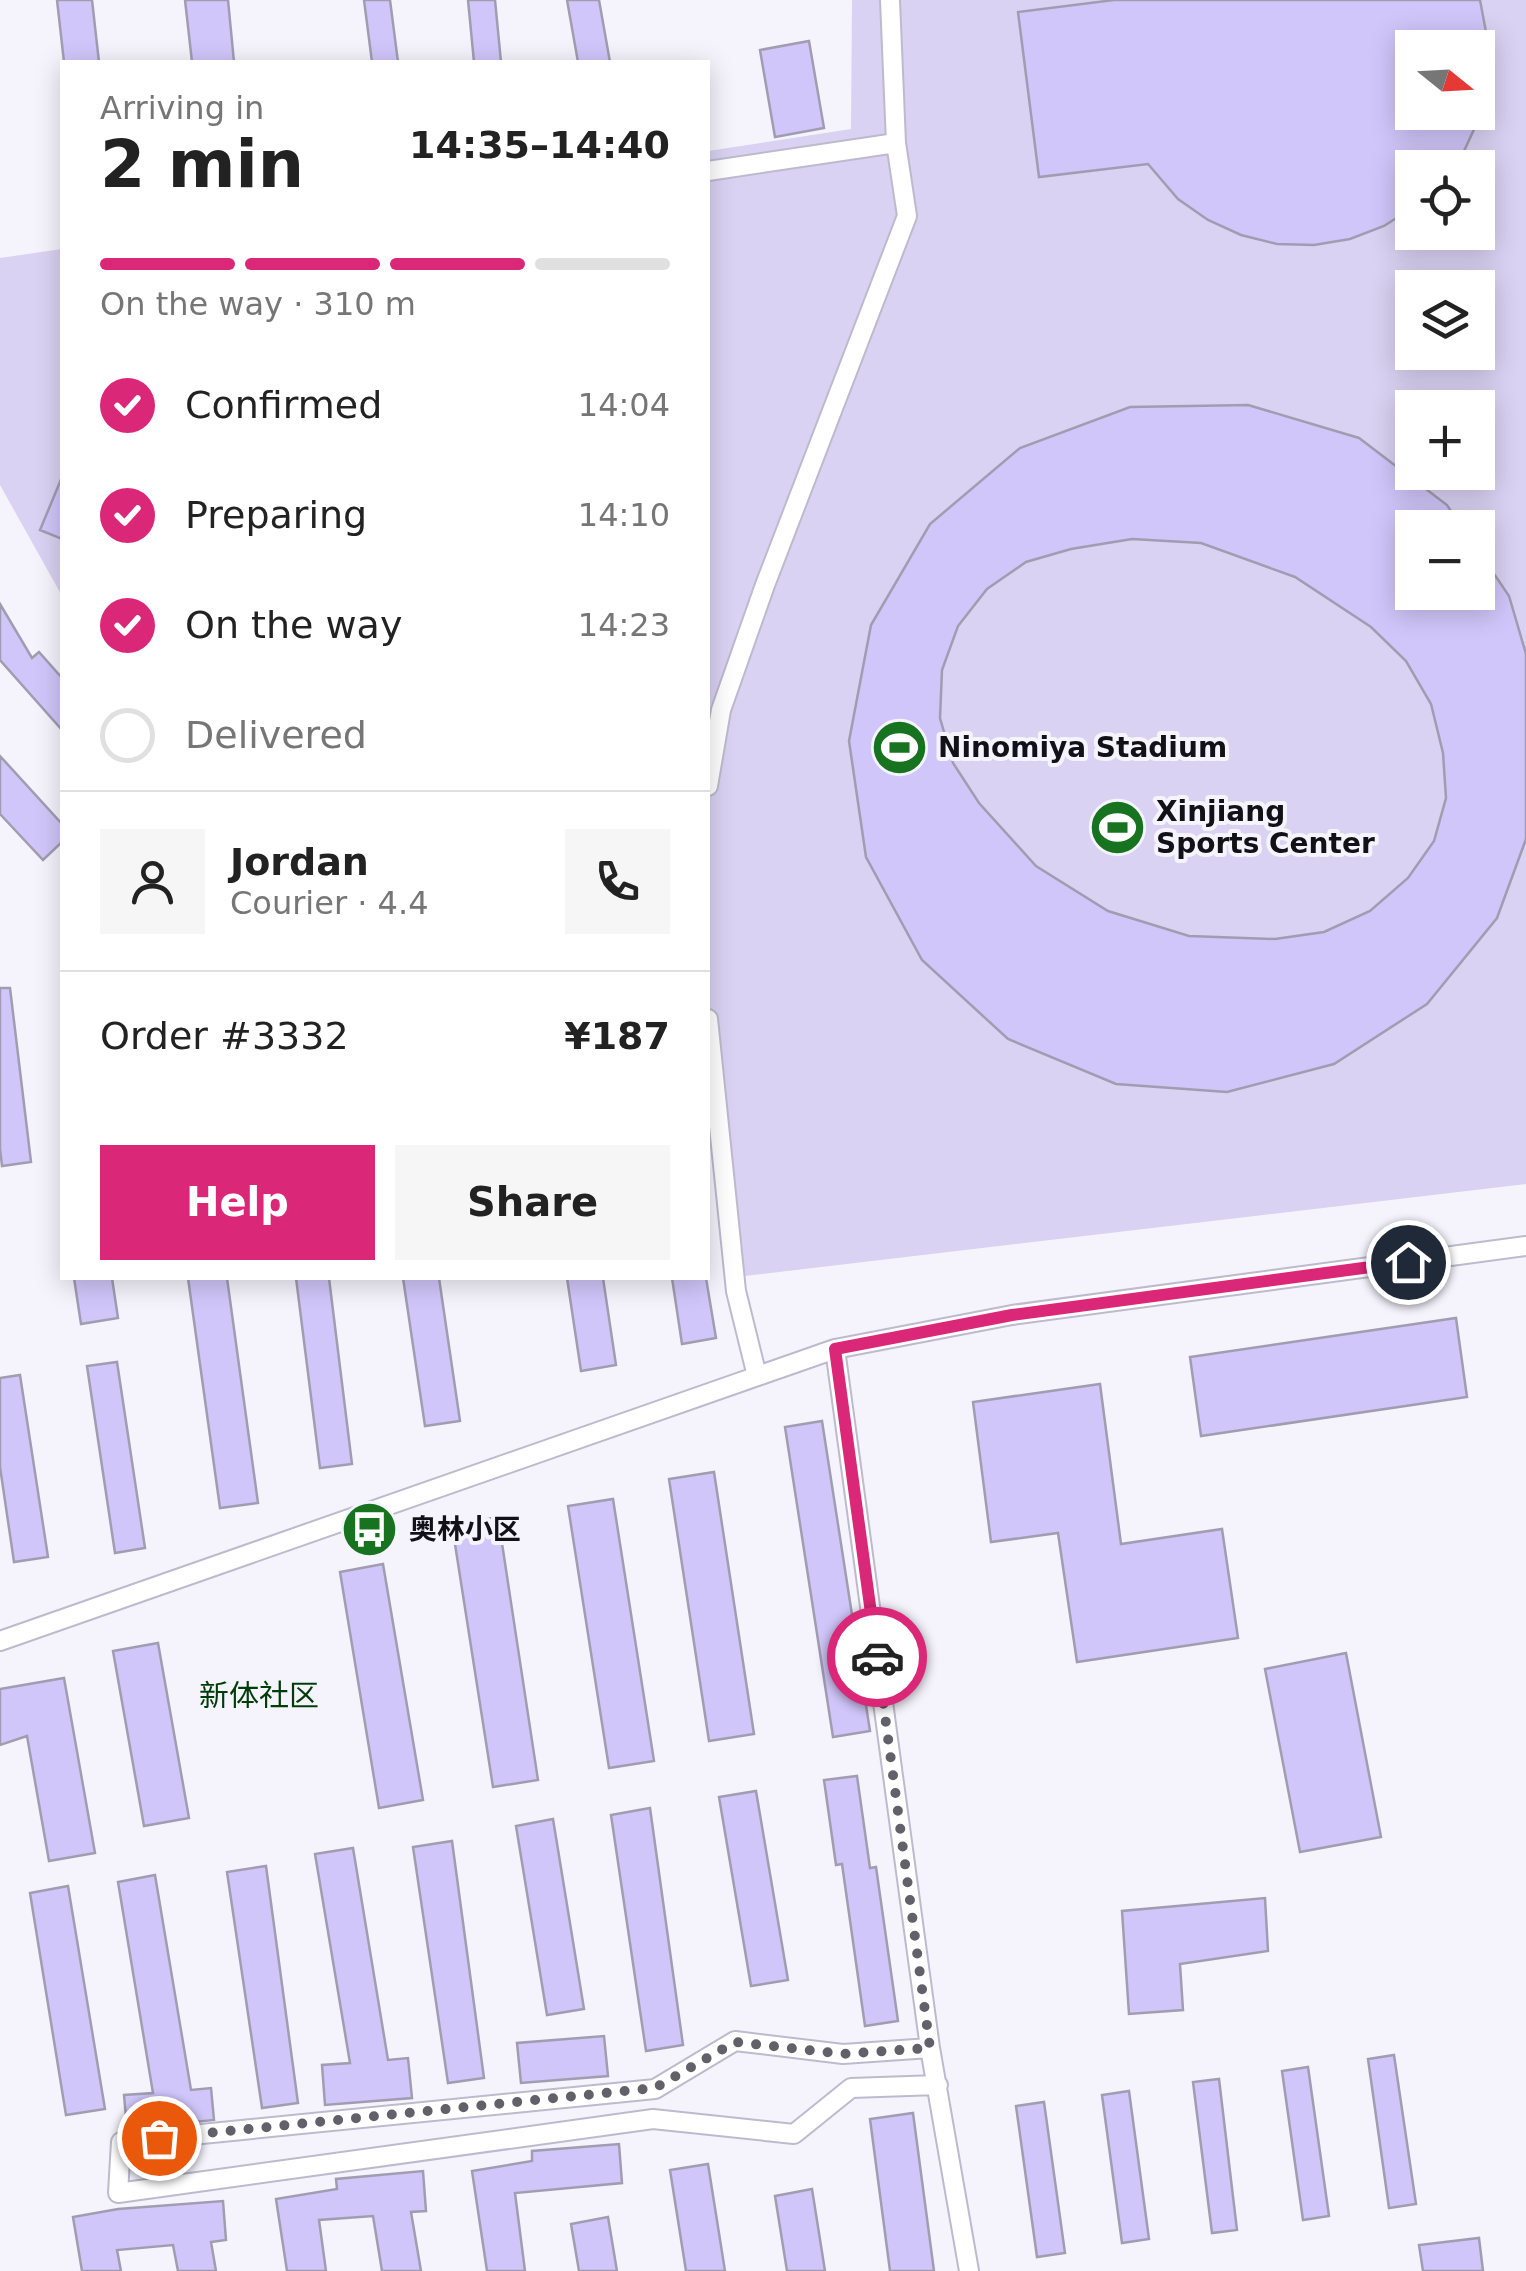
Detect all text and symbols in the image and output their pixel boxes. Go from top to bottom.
north arrow [1395,30,1495,130]
map controls [1395,30,1495,610]
text: Arriving in [100,89,264,127]
text: 14:35–14:40 [409,123,670,167]
text: 2 min [100,127,304,202]
button: locate [1395,150,1495,250]
button: layers [1395,270,1495,370]
text: On the way · 310 m [100,285,416,323]
icon: check [100,378,155,433]
text: Confirmed [185,383,382,427]
text: 14:04 [578,386,670,424]
button: + [1395,390,1495,490]
icon: check [100,488,155,543]
text: Preparing [185,493,367,537]
text: 14:10 [578,496,670,534]
button: − [1395,510,1495,610]
icon: check [100,598,155,653]
text: On the way [185,603,402,647]
text: 14:23 [578,606,670,644]
text: Delivered [185,713,367,757]
sports icon: Ninomiya Stadium [869,717,929,777]
place label: Ninomiya Stadium [938,731,1227,764]
place label: Xinjiang Sports Center [1156,795,1375,860]
sports icon: Xinjiang Sports Center [1087,797,1147,857]
button: person [100,829,205,934]
button: phone [565,829,670,934]
text: Jordan [230,840,369,884]
text: Courier · 4.4 [230,884,429,922]
text: Order #3332 [100,1014,349,1058]
text: ¥187 [564,1014,670,1058]
button: Help [100,1145,375,1260]
button: Share [395,1145,670,1260]
pin [1366,1220,1451,1305]
icon: home [1381,1235,1436,1290]
bus stop icon: 奥林小区 [340,1499,400,1559]
place label: 奥林小区 [409,1513,521,1546]
courier [827,1607,927,1707]
icon: car [850,1630,905,1685]
district label: 新体社区 [199,1678,319,1713]
pin [117,2096,202,2181]
icon: bag [132,2111,187,2166]

